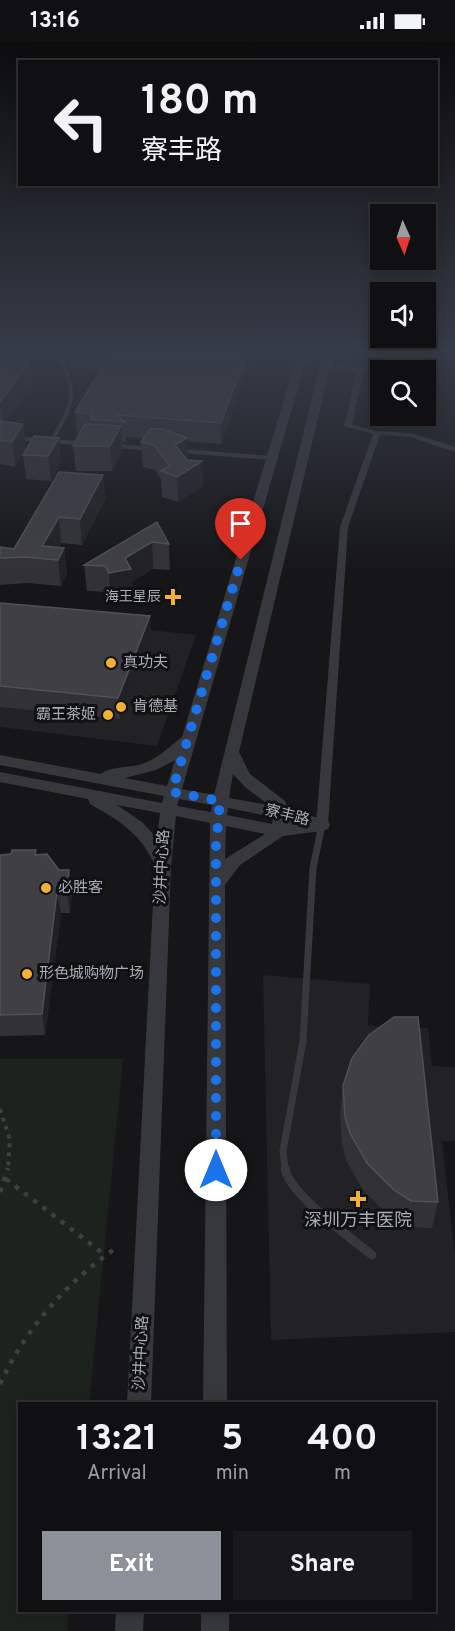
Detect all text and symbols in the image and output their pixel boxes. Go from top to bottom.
text: 13:16 [30,8,80,35]
text: 180 m [141,76,258,129]
icon: left [42,84,120,162]
text: 寮丰路 [141,135,222,169]
north arrow [370,204,436,270]
map controls [370,204,436,426]
button: sound [370,282,436,348]
button: search [370,360,436,426]
pin [215,498,266,560]
icon: arrive [224,507,257,540]
place label: 海王星辰 [105,589,161,606]
marker: 海王星辰 [166,590,180,604]
place label: 真功夫 [123,654,168,673]
marker: 真功夫 [104,656,118,670]
place label: 肯德基 [133,697,178,717]
marker: 肯德基 [114,700,128,714]
place label: 霸王茶姬 [36,705,96,725]
marker: 霸王茶姬 [101,708,115,722]
street label: 寮丰路 [263,801,311,831]
street label: 沙井中心路 [151,829,174,905]
place label: 必胜客 [58,879,103,898]
marker: 必胜客 [39,881,53,895]
place label: 形色城购物广场 [39,965,144,984]
marker: 形色城购物广场 [20,967,34,981]
position arrow [184,1138,248,1202]
marker: 深圳万丰医院 [349,1190,367,1208]
place label: 深圳万丰医院 [304,1210,412,1233]
street label: 沙井中心路 [130,1315,153,1391]
text: 13:21 [76,1417,157,1463]
text: 5 [221,1417,243,1463]
text: 400 [307,1417,378,1463]
text: Arrival [87,1461,147,1487]
text: min [216,1461,249,1487]
text: m [334,1461,351,1487]
button: Exit [42,1531,221,1600]
button: Share [233,1531,412,1600]

